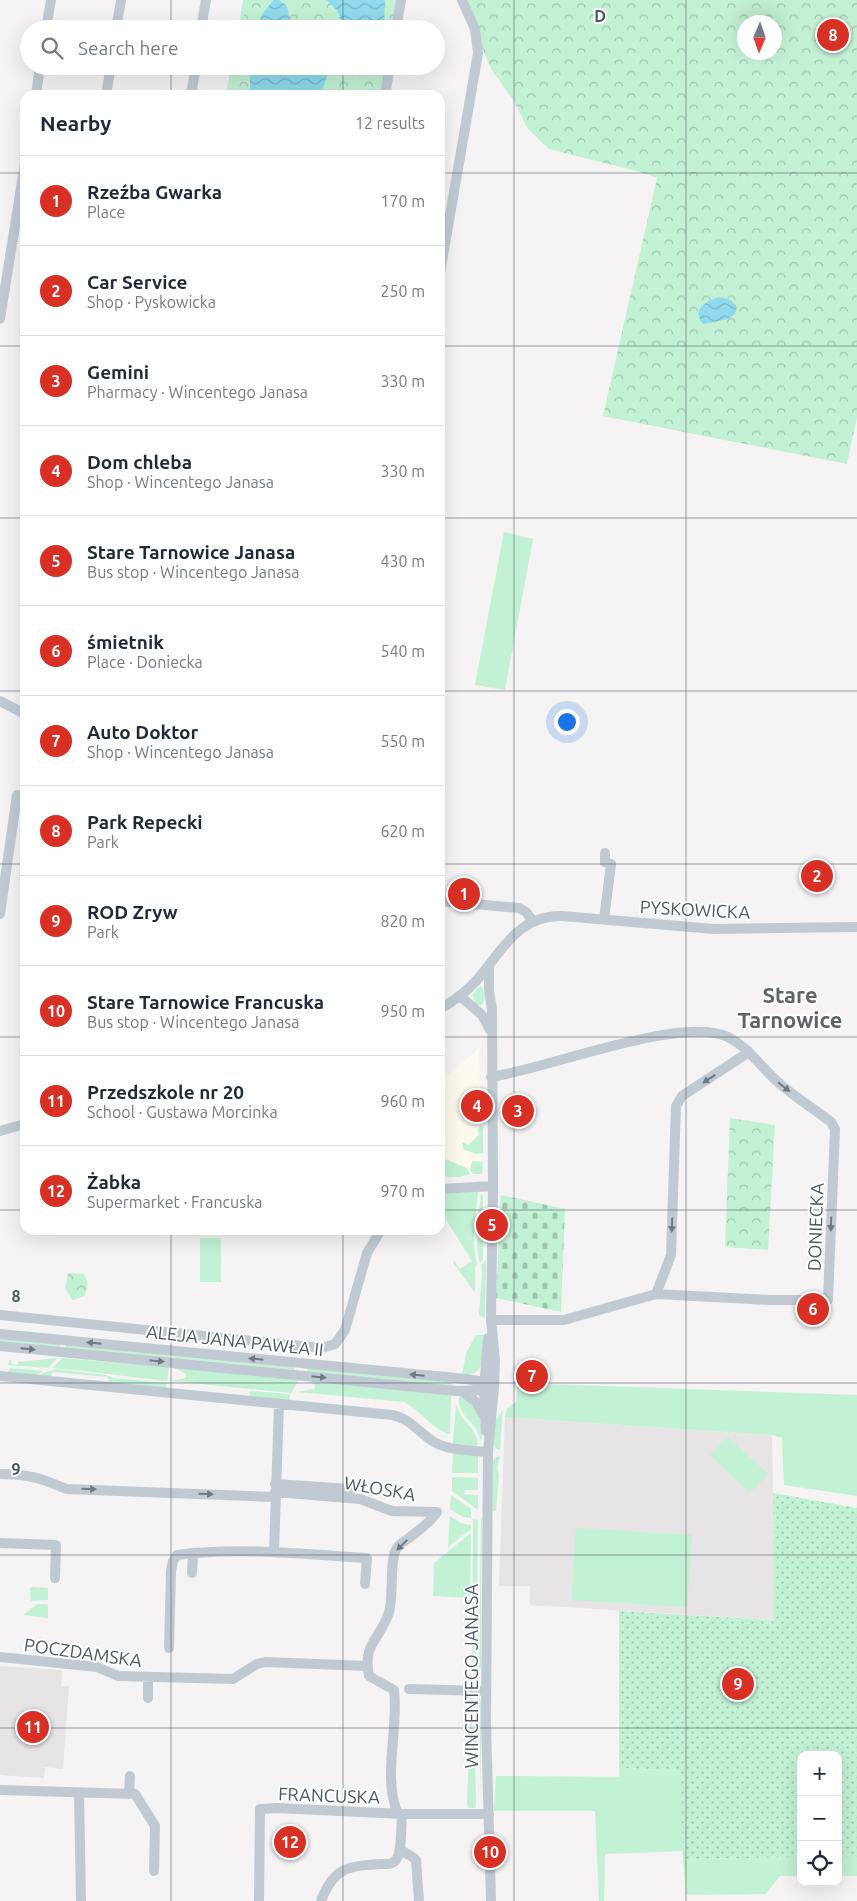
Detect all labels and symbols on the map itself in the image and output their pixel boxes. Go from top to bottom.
text: D [594,7,606,25]
north arrow [737,15,782,60]
pin: 8 [817,16,849,54]
your location [554,709,580,735]
pin: 2 [801,857,833,895]
pin: 1 [448,875,480,913]
street label: PYSKOWICKA [639,896,751,922]
district label: Stare Tarnowice [737,982,843,1032]
one-way arrow [702,1074,715,1084]
one-way arrow [777,1081,790,1092]
pin: 4 [461,1087,493,1125]
pin: 3 [502,1092,534,1130]
street label: DONIECKA [803,1182,827,1271]
pin: 5 [476,1206,508,1244]
one-way arrow [827,1216,835,1232]
one-way arrow [668,1217,676,1233]
text: 8 [11,1287,21,1305]
pin: 6 [797,1290,829,1328]
street label: ALEJA JANA PAWŁA II [145,1321,325,1359]
one-way arrow [86,1339,102,1347]
one-way arrow [20,1345,36,1353]
one-way arrow [247,1355,263,1363]
one-way arrow [149,1357,165,1365]
pin: 7 [516,1357,548,1395]
one-way arrow [409,1370,425,1378]
one-way arrow [311,1373,327,1381]
text: 9 [11,1460,21,1478]
street label: WŁOSKA [343,1472,418,1504]
one-way arrow [81,1485,97,1493]
one-way arrow [198,1490,214,1498]
one-way arrow [396,1539,408,1551]
street label: WINCENTEGO JANASA [461,1583,481,1768]
street label: POCZDAMSKA [23,1634,143,1670]
pin: 9 [722,1665,754,1703]
pin: 11 [17,1708,49,1746]
street label: FRANCUSKA [278,1783,380,1807]
pin: 12 [274,1823,306,1861]
pin: 10 [474,1833,506,1871]

